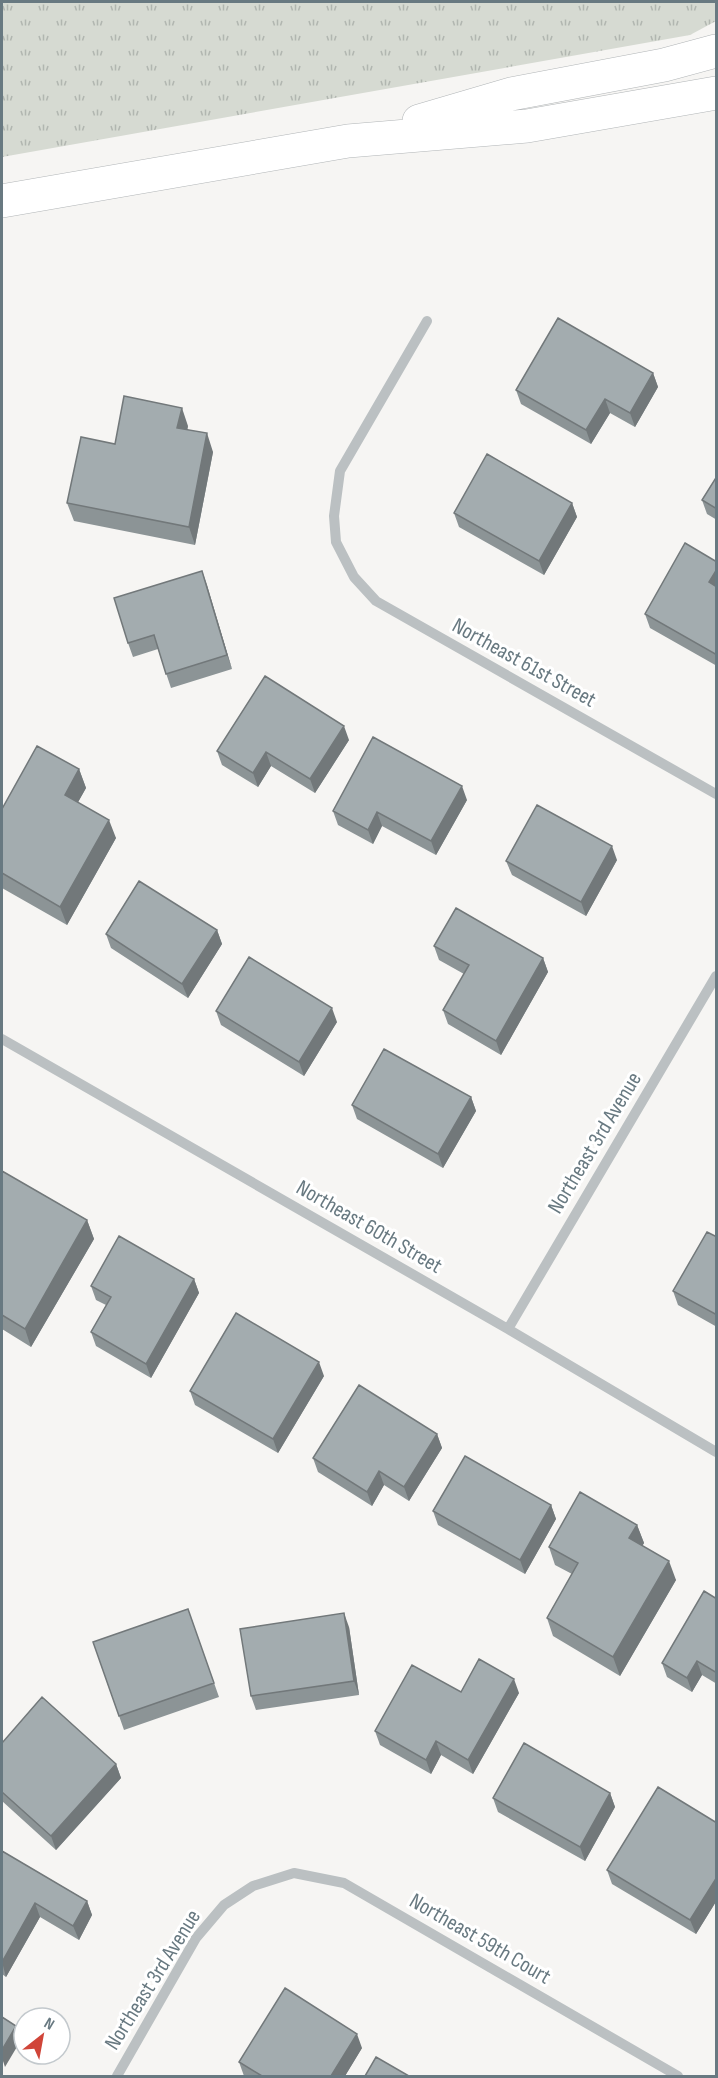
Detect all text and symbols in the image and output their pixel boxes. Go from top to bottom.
street label: Northeast 61st Street [447,612,601,714]
street label: Northeast 3rd Avenue [542,1067,648,1219]
street label: Northeast 60th Street [291,1174,447,1280]
street label: Northeast 59th Court [404,1888,556,1991]
street label: Northeast 3rd Avenue [99,1905,207,2055]
north arrow [12,2006,72,2066]
text: N [40,2014,58,2035]

